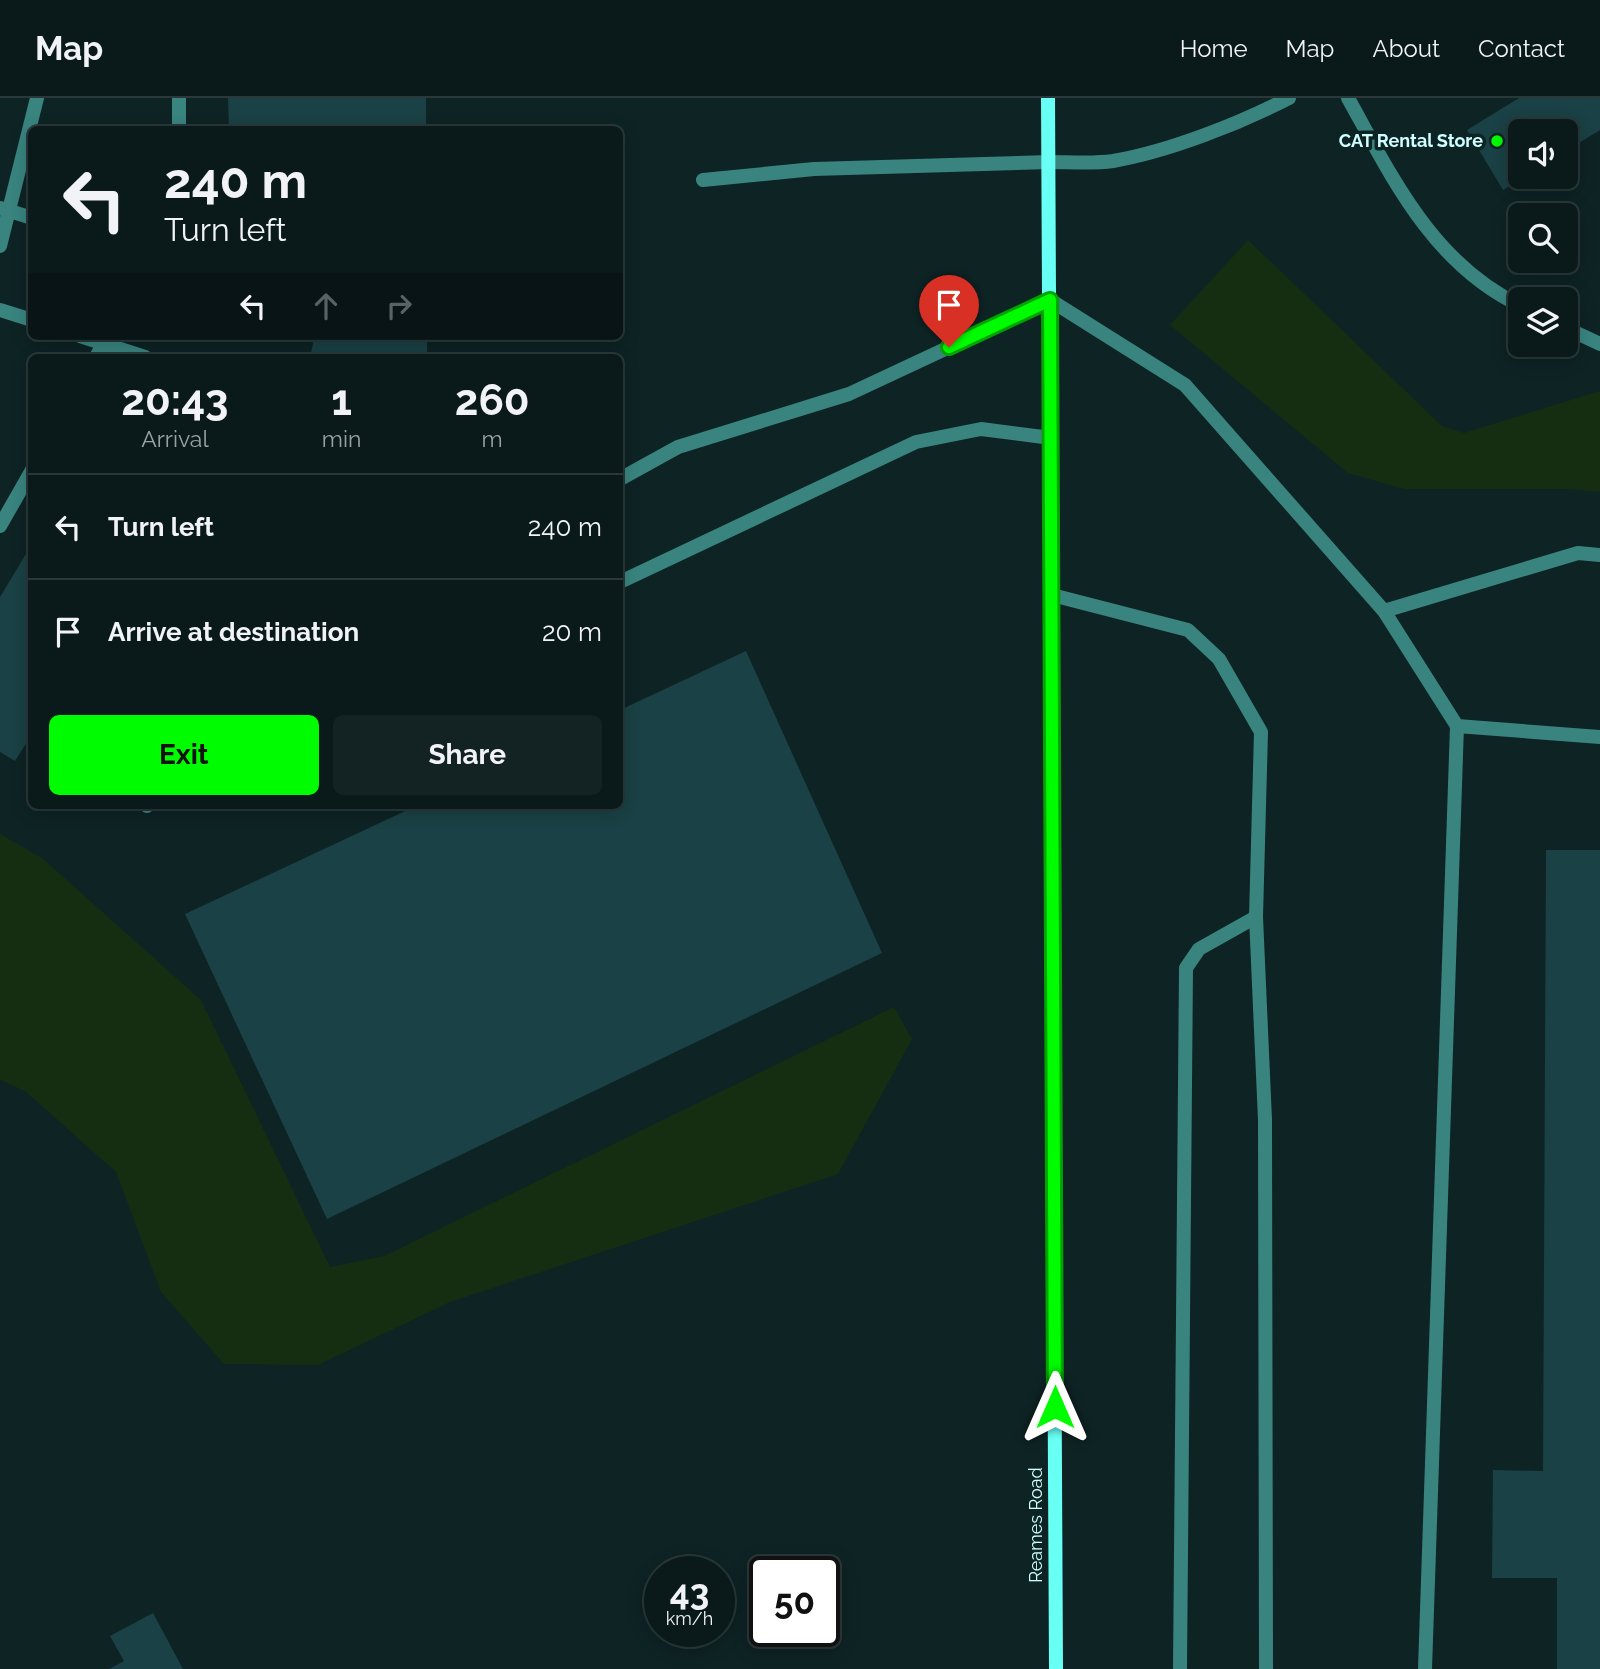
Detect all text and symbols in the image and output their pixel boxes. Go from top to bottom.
text: Map [35,29,103,68]
text: Home [1180,34,1248,63]
text: Map [1286,34,1334,63]
text: About [1372,34,1440,63]
text: Contact [1478,34,1565,63]
map controls [1508,119,1578,357]
button: sound [1508,119,1578,189]
place label: CAT Rental Store [1339,130,1483,151]
marker: CAT Rental Store [1489,133,1505,149]
text: 240 m [164,152,307,209]
icon: left [49,154,140,245]
button: search [1508,203,1578,273]
text: Turn left [164,211,286,248]
pin [919,275,979,347]
icon: arrive [930,286,968,324]
icon: left [234,287,272,325]
icon: ahead [307,287,345,325]
icon: right [380,287,418,325]
button: layers [1508,287,1578,357]
text: 20:43 [121,376,229,425]
text: 1 [331,376,352,425]
text: 260 [455,376,530,425]
text: Arrival [141,425,209,452]
text: min [322,425,361,452]
text: m [482,425,503,452]
icon: left [49,508,87,546]
text: Turn left [108,512,214,542]
text: 240 m [528,512,602,542]
icon: arrive [49,613,87,651]
text: Arrive at destination [108,617,359,647]
text: 20 m [542,617,602,647]
button: Exit [49,715,319,795]
button: Share [333,715,602,795]
position arrow [1018,1370,1092,1444]
street label: Reames Road [1025,1467,1046,1583]
speed limit sign: 50 [749,1556,840,1647]
text: 43 [670,1572,709,1613]
text: km/h [666,1608,713,1629]

